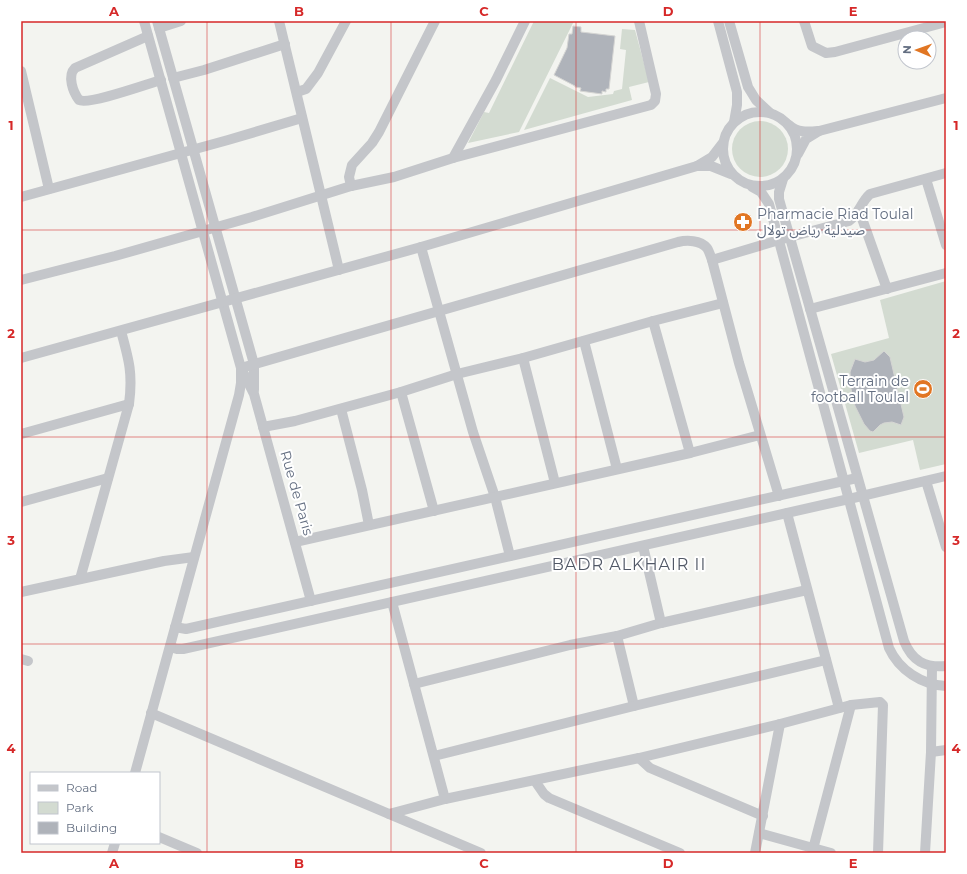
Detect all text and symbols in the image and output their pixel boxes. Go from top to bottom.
text: A [108,3,120,19]
text: B [294,3,304,19]
text: C [479,3,489,19]
text: D [663,3,674,19]
text: E [849,3,858,19]
north arrow [897,30,937,70]
text: N [900,45,914,54]
text: 1 [8,117,14,133]
text: 1 [953,117,959,133]
place label: Pharmacie Riad Toulal صيدلية رياض تولال [757,205,914,239]
pharmacy icon: Pharmacie Riad Toulal صيدلية رياض تولال [732,211,754,233]
text: 2 [7,325,15,341]
text: 2 [952,325,960,341]
place label: Terrain de football Toulal [811,372,909,406]
sports icon: Terrain de football Toulal [912,378,934,400]
street label: Rue de Paris [276,448,318,538]
text: 3 [6,532,15,548]
text: 3 [951,532,960,548]
district label: BADR ALKHAIR II [552,555,706,574]
text: 4 [7,740,16,756]
text: 4 [952,740,961,756]
legend [30,772,160,844]
text: Road [66,780,97,795]
text: Park [66,800,94,815]
text: Building [66,820,117,835]
text: A [108,855,120,871]
text: B [294,855,304,871]
text: C [479,855,489,871]
text: D [663,855,674,871]
text: E [849,855,858,871]

